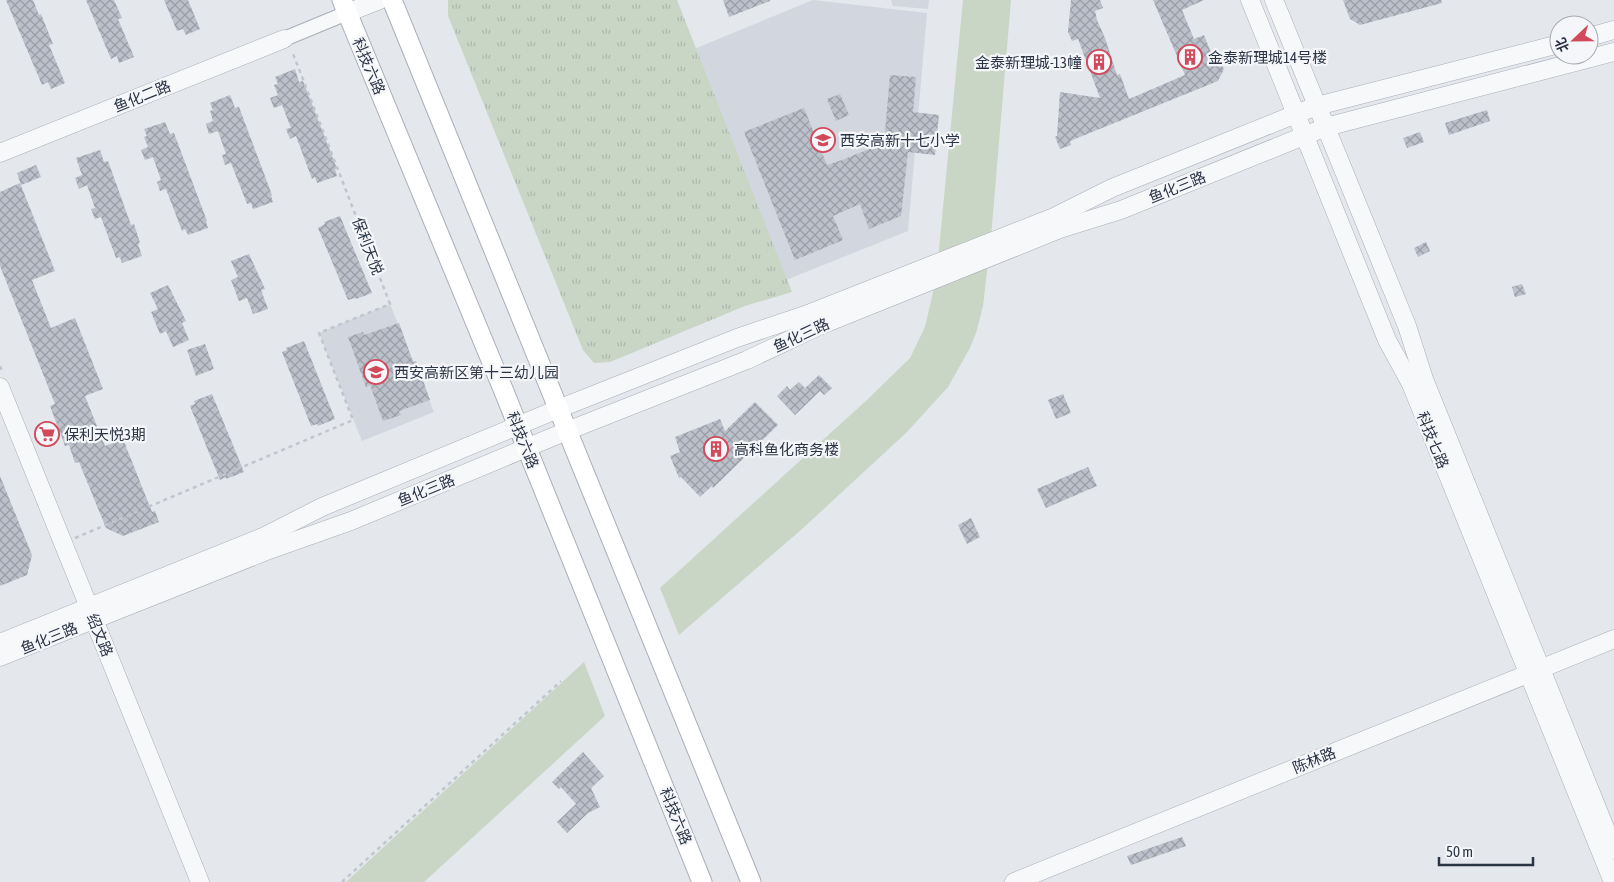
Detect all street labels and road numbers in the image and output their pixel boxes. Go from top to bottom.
street label: 科技六路 [349,35,389,97]
street label: 鱼化二路 [111,77,173,115]
street label: 鱼化三路 [1146,168,1208,206]
street label: 保利天悦 [349,215,387,277]
street label: 鱼化三路 [770,315,832,355]
street label: 科技六路 [504,409,542,471]
street label: 科技七路 [1414,409,1452,471]
street label: 鱼化三路 [395,471,457,509]
street label: 绍文路 [84,611,116,659]
street label: 鱼化三路 [18,619,80,657]
street label: 陈林路 [1290,744,1338,776]
street label: 科技六路 [657,785,695,847]

